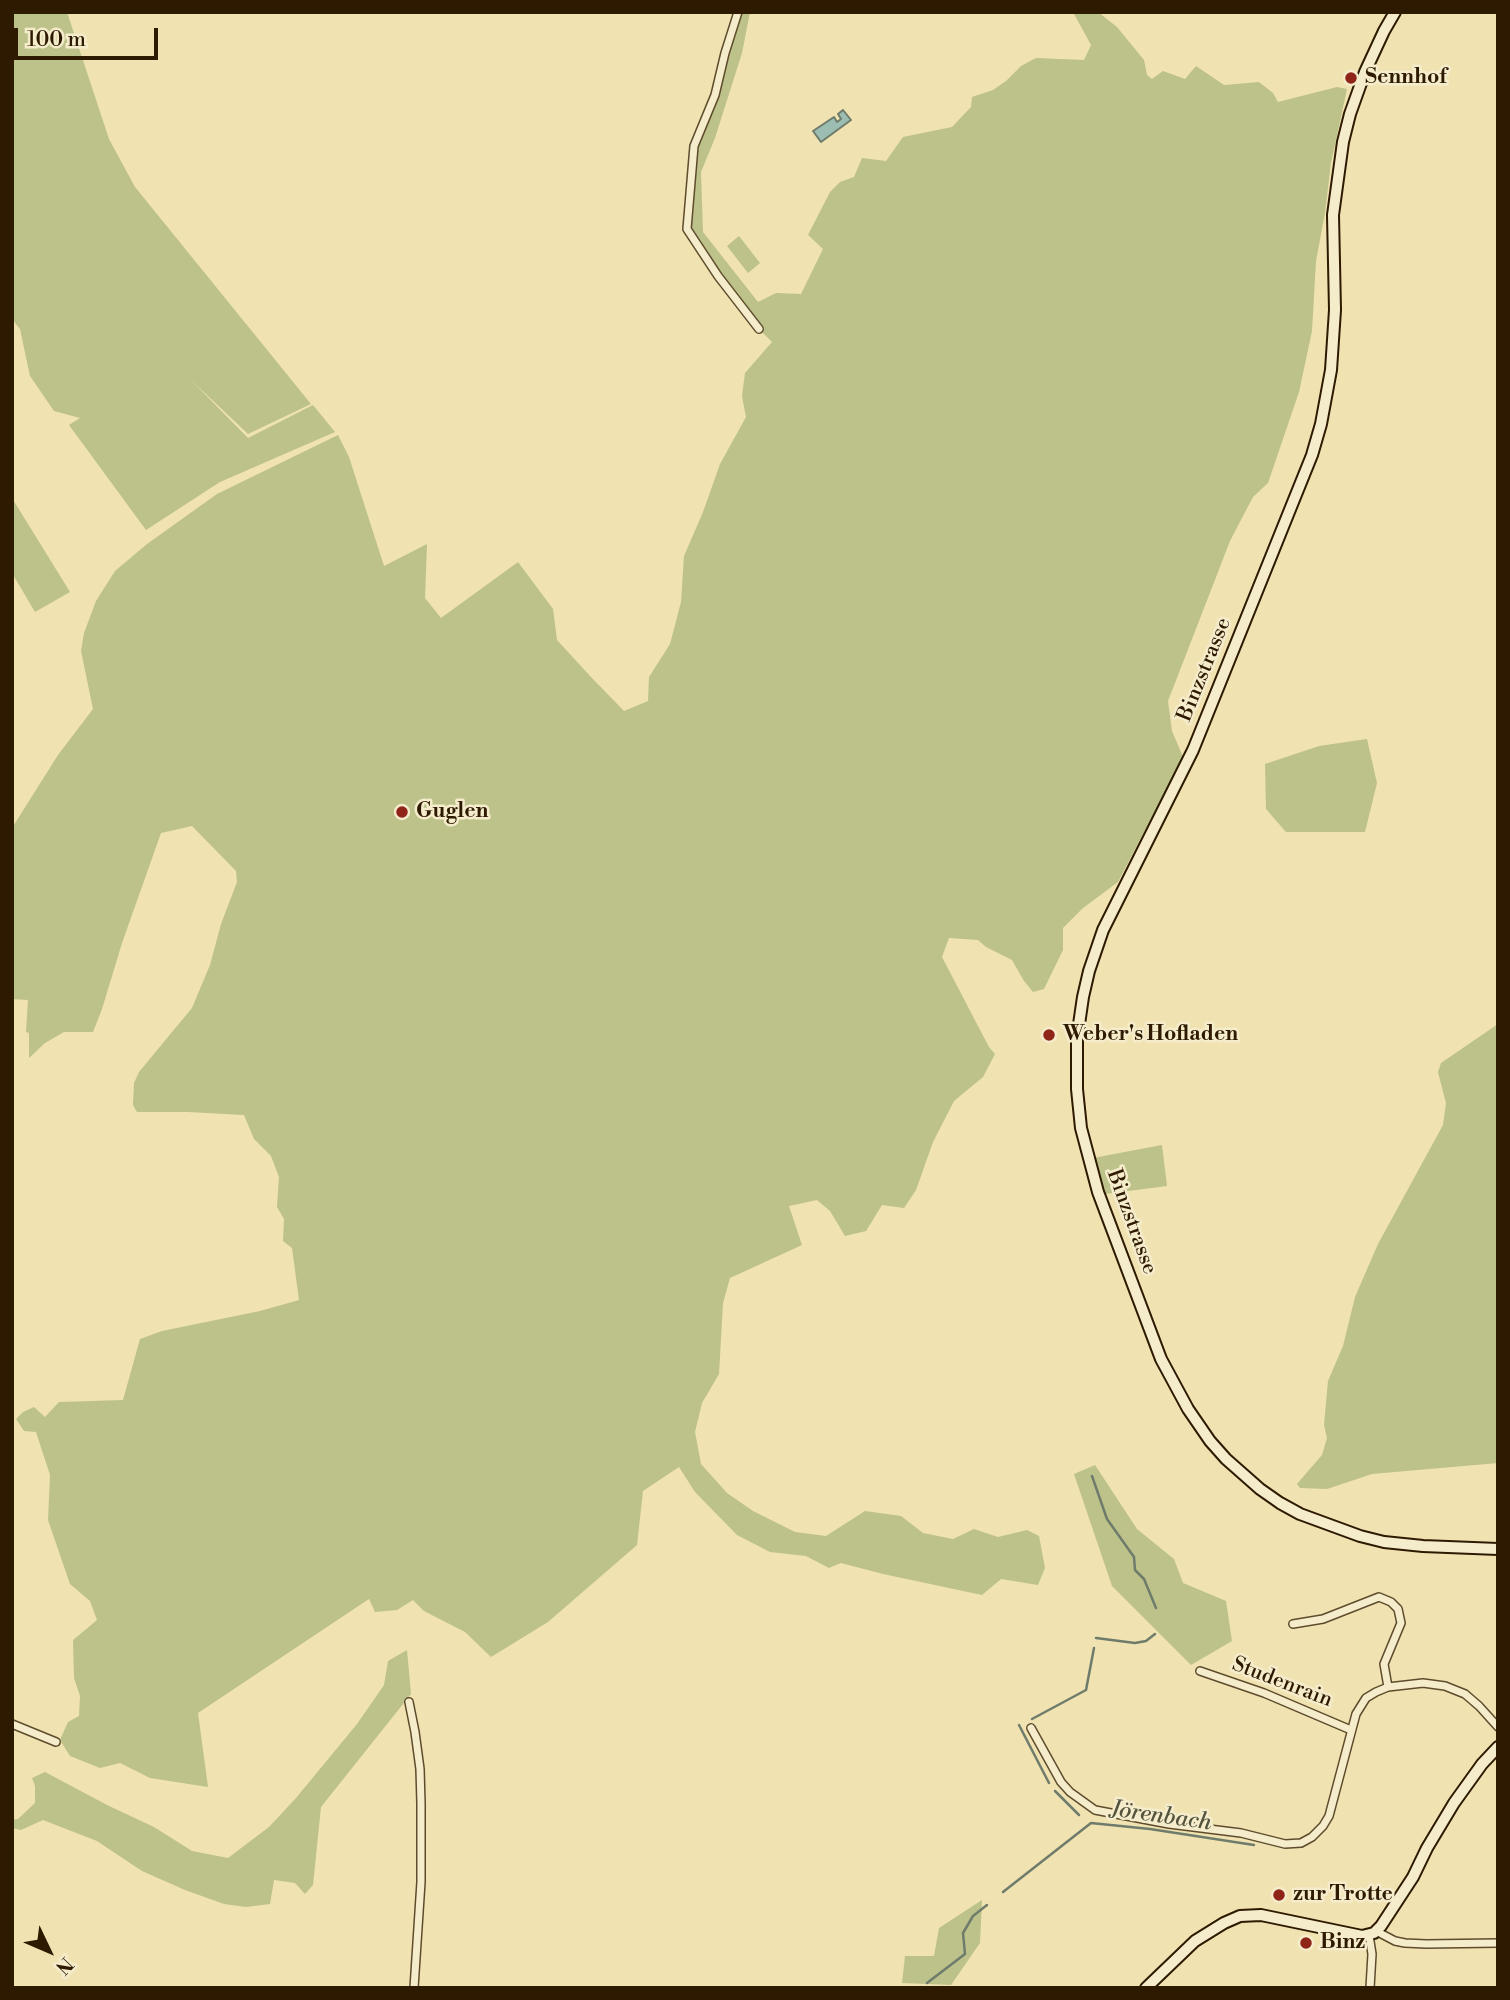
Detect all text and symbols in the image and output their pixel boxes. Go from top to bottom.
scale bar [18,14,161,58]
text: 100 m [27,27,86,53]
place label: Sennhof [1365,65,1446,91]
marker: Sennhof [1343,70,1359,86]
street label: Binzstrasse [1173,614,1237,726]
place label: Guglen [416,799,488,825]
marker: Guglen [394,804,410,820]
place label: Weber's Hofladen [1063,1022,1238,1048]
marker: Weber's Hofladen [1041,1027,1057,1043]
street label: Binzstrasse [1100,1166,1162,1278]
street label: Studenrain [1228,1652,1336,1714]
water label: Jörenbach [1109,1796,1213,1838]
place label: zur Trotte [1293,1882,1393,1908]
marker: zur Trotte [1271,1887,1287,1903]
north arrow [14,1916,84,1986]
place label: Binz [1320,1930,1365,1956]
marker: Binz [1298,1935,1314,1951]
text: N [50,1952,78,1979]

